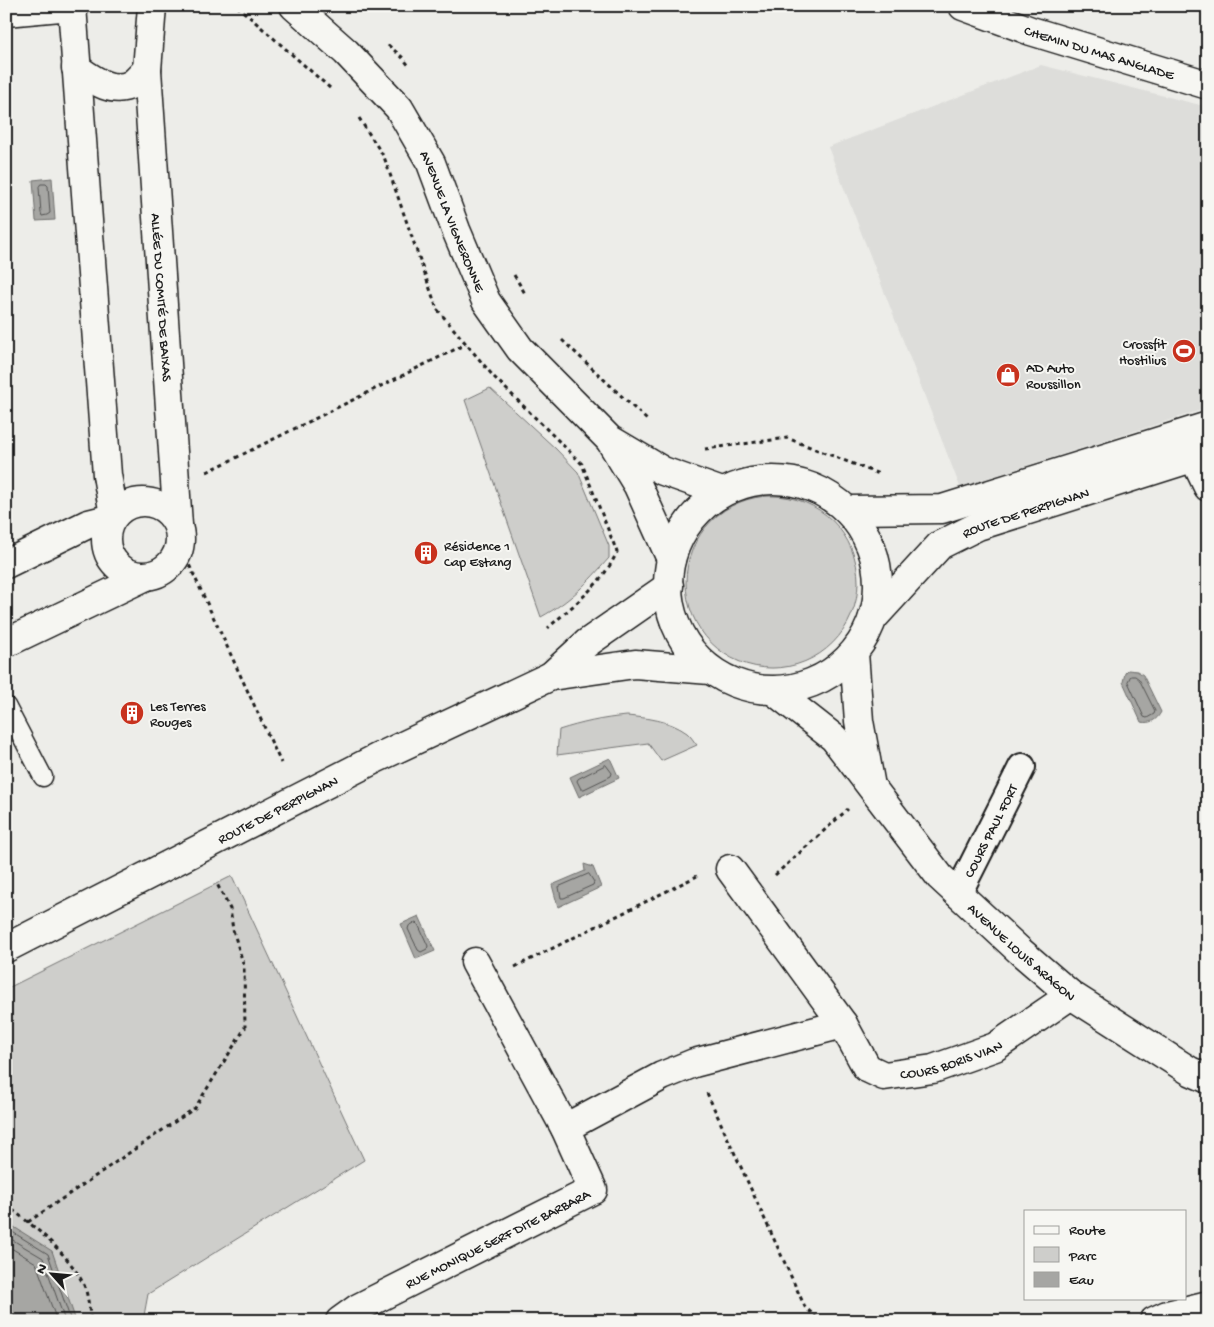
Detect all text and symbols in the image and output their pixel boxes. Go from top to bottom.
street label: CHEMIN DU MAS ANGLADE [1021,23,1177,86]
street label: AVENUE LA VIGNERONNE [414,148,488,296]
street label: ALLÉE DU COMITÉ DE BAIXAS [146,213,174,383]
place label: Crossfit Hostilius [1119,337,1167,370]
sports icon: Crossfit Hostilius [1171,338,1197,364]
place label: AD Auto Roussillon [1026,361,1081,394]
shop icon: AD Auto Roussillon [995,362,1021,388]
street label: ROUTE DE PERPIGNAN [960,485,1092,543]
place label: Résidence 1 Cap Estang [444,539,512,572]
building icon: Résidence 1 Cap Estang [413,540,439,566]
place label: Les Terres Rouges [150,699,207,732]
building icon: Les Terres Rouges [119,700,145,726]
street label: ROUTE DE PERPIGNAN [216,773,342,849]
street label: COURS PAUL FORT [962,782,1023,881]
street label: AVENUE LOUIS ARAGON [963,901,1078,1006]
street label: COURS BORIS VIAN [899,1038,1007,1085]
street label: RUE MONIQUE SERF DITE BARBARA [403,1186,594,1294]
legend [1024,1210,1186,1300]
text: Route [1069,1222,1106,1240]
text: Parc [1068,1248,1097,1266]
north arrow [28,1250,78,1300]
text: N [33,1261,52,1277]
text: Eau [1069,1272,1094,1290]

